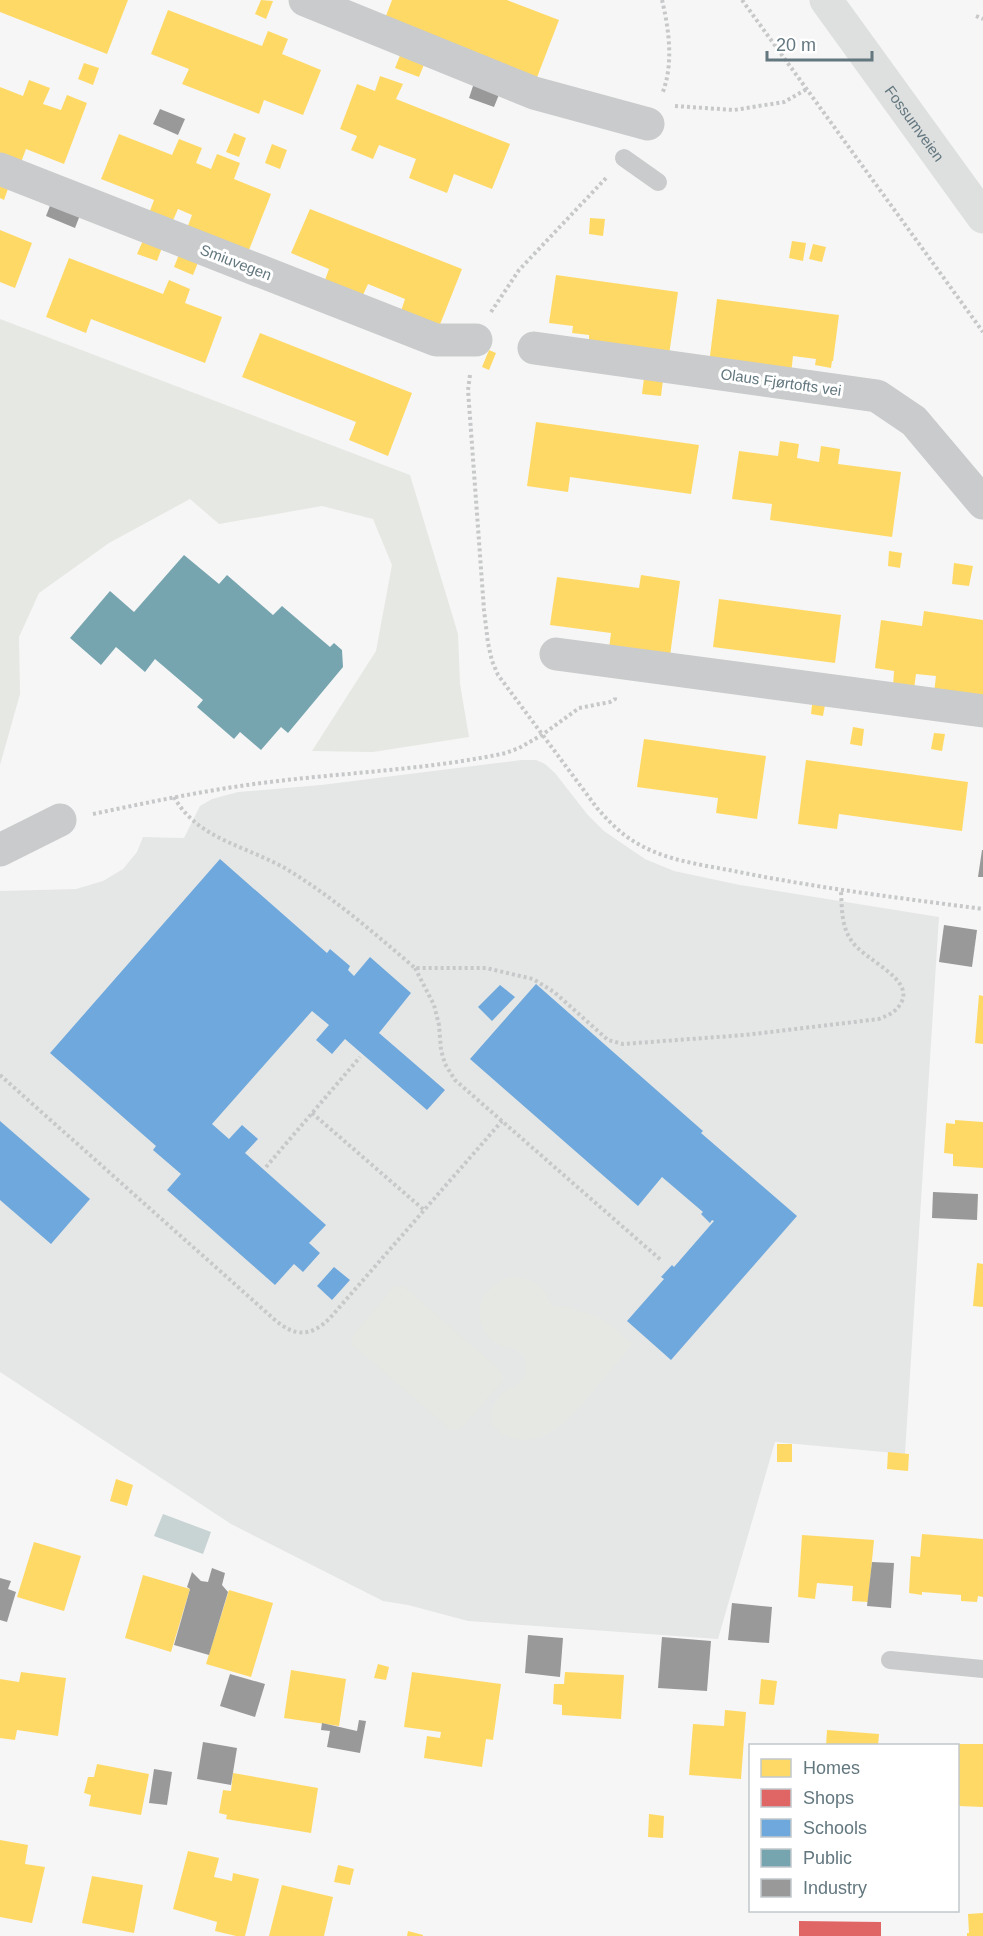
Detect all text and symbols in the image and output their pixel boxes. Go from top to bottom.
scale bar [767,24,872,62]
text: 20 m [776,35,816,55]
street label: Fossumveien [882,82,948,164]
street label: Smiuvegen [198,241,274,283]
street label: Olaus Fjørtofts vei [720,365,842,399]
legend [749,1744,959,1912]
text: Homes [803,1758,860,1778]
text: Shops [803,1788,854,1808]
text: Schools [803,1818,867,1838]
text: Public [803,1848,852,1868]
text: Industry [803,1878,867,1898]

